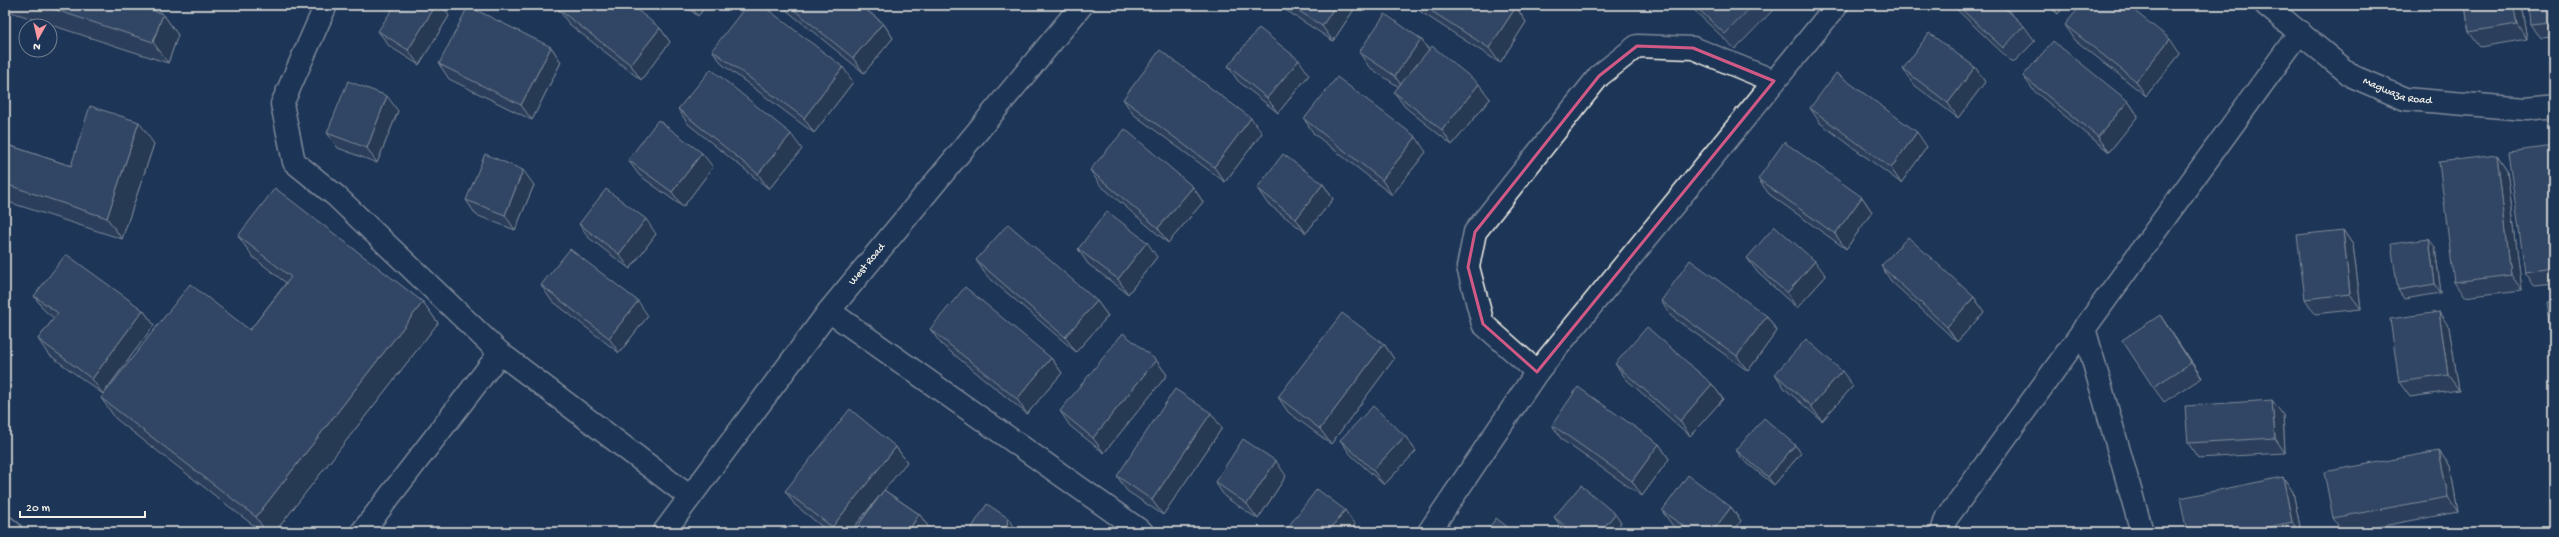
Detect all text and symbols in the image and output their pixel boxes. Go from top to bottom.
north arrow [18,18,58,58]
text: N [32,39,41,52]
street label: Magwaza Road [2361,75,2434,107]
street label: West Road [847,240,889,288]
scale bar [20,493,145,519]
text: 20 m [26,502,51,516]

